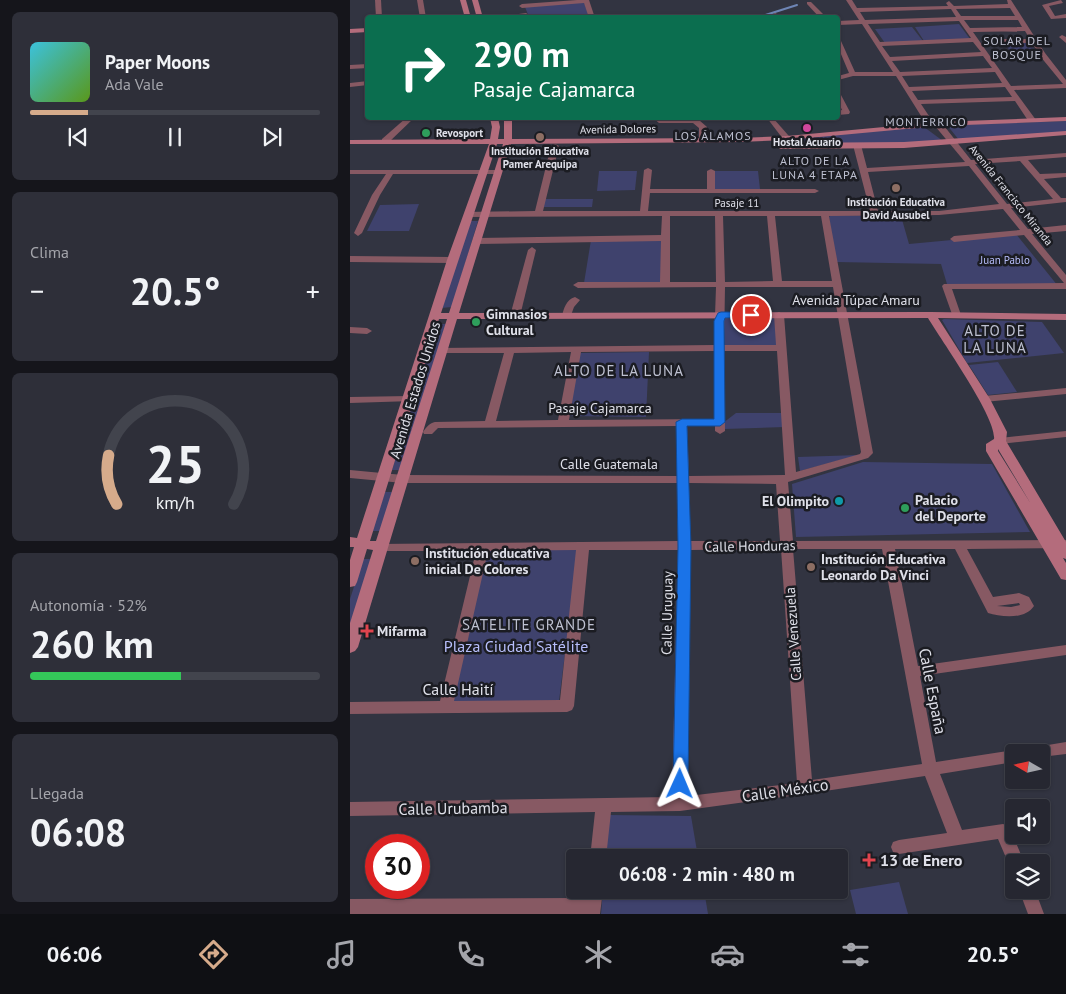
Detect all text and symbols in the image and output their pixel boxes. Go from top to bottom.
text: 290 m [473,31,570,77]
district label: SOLAR DEL BOSQUE [983,33,1051,62]
icon: right [390,35,455,100]
text: Paper Moons [105,50,210,74]
text: Ada Vale [105,74,164,94]
text: Pasaje Cajamarca [473,75,636,103]
district label: MONTERRICO [885,114,967,129]
street label: Avenida Dolores [580,121,657,137]
marker: Hostal Acuario [801,122,813,134]
icon: previous [64,123,92,151]
icon: pause [161,123,189,151]
icon: next [258,123,286,151]
place label: Revosport [436,126,483,140]
marker: Revosport [420,127,432,139]
district label: LOS ÁLAMOS [674,128,752,143]
marker: Institución Educativa Pamer Arequipa [534,131,546,143]
place label: Hostal Acuario [773,135,841,149]
street label: Avenida Francisco Miranda [966,142,1056,248]
place label: Institución Educativa Pamer Arequipa [491,144,589,171]
district label: ALTO DE LA LUNA 4 ETAPA [772,153,858,182]
marker: Institución Educativa David Ausubel [890,182,902,194]
place label: Institución Educativa David Ausubel [847,195,945,222]
street label: Pasaje 11 [715,196,759,210]
text: Clima [30,242,69,262]
park label: Juan Pablo [979,253,1030,267]
text: 20.5° [130,266,220,315]
text: − [30,272,44,309]
text: + [306,272,320,309]
street label: Avenida Túpac Amaru [792,291,920,309]
pin [730,294,772,336]
icon: arrive [737,301,765,329]
place label: Gimnasios Cultural [486,305,547,339]
marker: Gimnasios Cultural [470,316,482,328]
street label: Avenida Estados Unidos [386,319,444,461]
district label: ALTO DE LA LUNA [963,321,1027,357]
district label: ALTO DE LA LUNA [554,361,684,380]
street label: Pasaje Cajamarca [548,399,652,417]
text: 25 [146,430,204,497]
street label: Calle Guatemala [560,455,658,473]
text: km/h [155,491,195,514]
place label: Palacio del Deporte [915,491,986,525]
place label: El Olimpito [762,492,829,510]
marker: El Olimpito [833,495,845,507]
marker: Palacio del Deporte [899,502,911,514]
street label: Calle Honduras [704,536,796,556]
place label: Institución educativa inicial De Colores [425,544,550,578]
place label: Institución Educativa Leonardo Da Vinci [821,550,946,584]
marker: Institución educativa inicial De Colores [409,555,421,567]
marker: Institución Educativa Leonardo Da Vinci [805,561,817,573]
street label: Calle Uruguay [657,571,677,655]
street label: Calle Venezuela [781,586,805,682]
text: Autonomía · 52% [30,595,147,615]
district label: SATELITE GRANDE [462,615,596,634]
text: 260 km [30,619,154,668]
place label: Mifarma [377,622,427,640]
marker: Mifarma [361,625,373,637]
park label: Plaza Ciudad Satélite [444,636,588,656]
street label: Calle España [915,646,951,736]
street label: Calle Haití [422,679,494,699]
north arrow [1005,744,1050,789]
map controls [1005,744,1050,899]
position arrow [653,757,705,809]
street label: Calle México [741,774,829,806]
text: Llegada [30,783,84,803]
street label: Calle Urubamba [398,797,508,819]
button: sound [1005,799,1050,844]
text: 06:08 [30,807,126,856]
speed limit sign: 30 [365,834,430,899]
place label: 13 de Enero [880,850,963,870]
marker: 13 de Enero [862,853,876,867]
button: layers [1005,854,1050,899]
text: 06:08 · 2 min · 480 m [619,862,795,886]
icon: directions [196,937,231,972]
icon: music [324,937,359,972]
icon: phone [453,937,488,972]
icon: climate [581,937,616,972]
icon: car [710,937,745,972]
icon: filters [838,937,873,972]
text: 06:06 [47,940,103,968]
text: 20.5° [967,940,1019,968]

